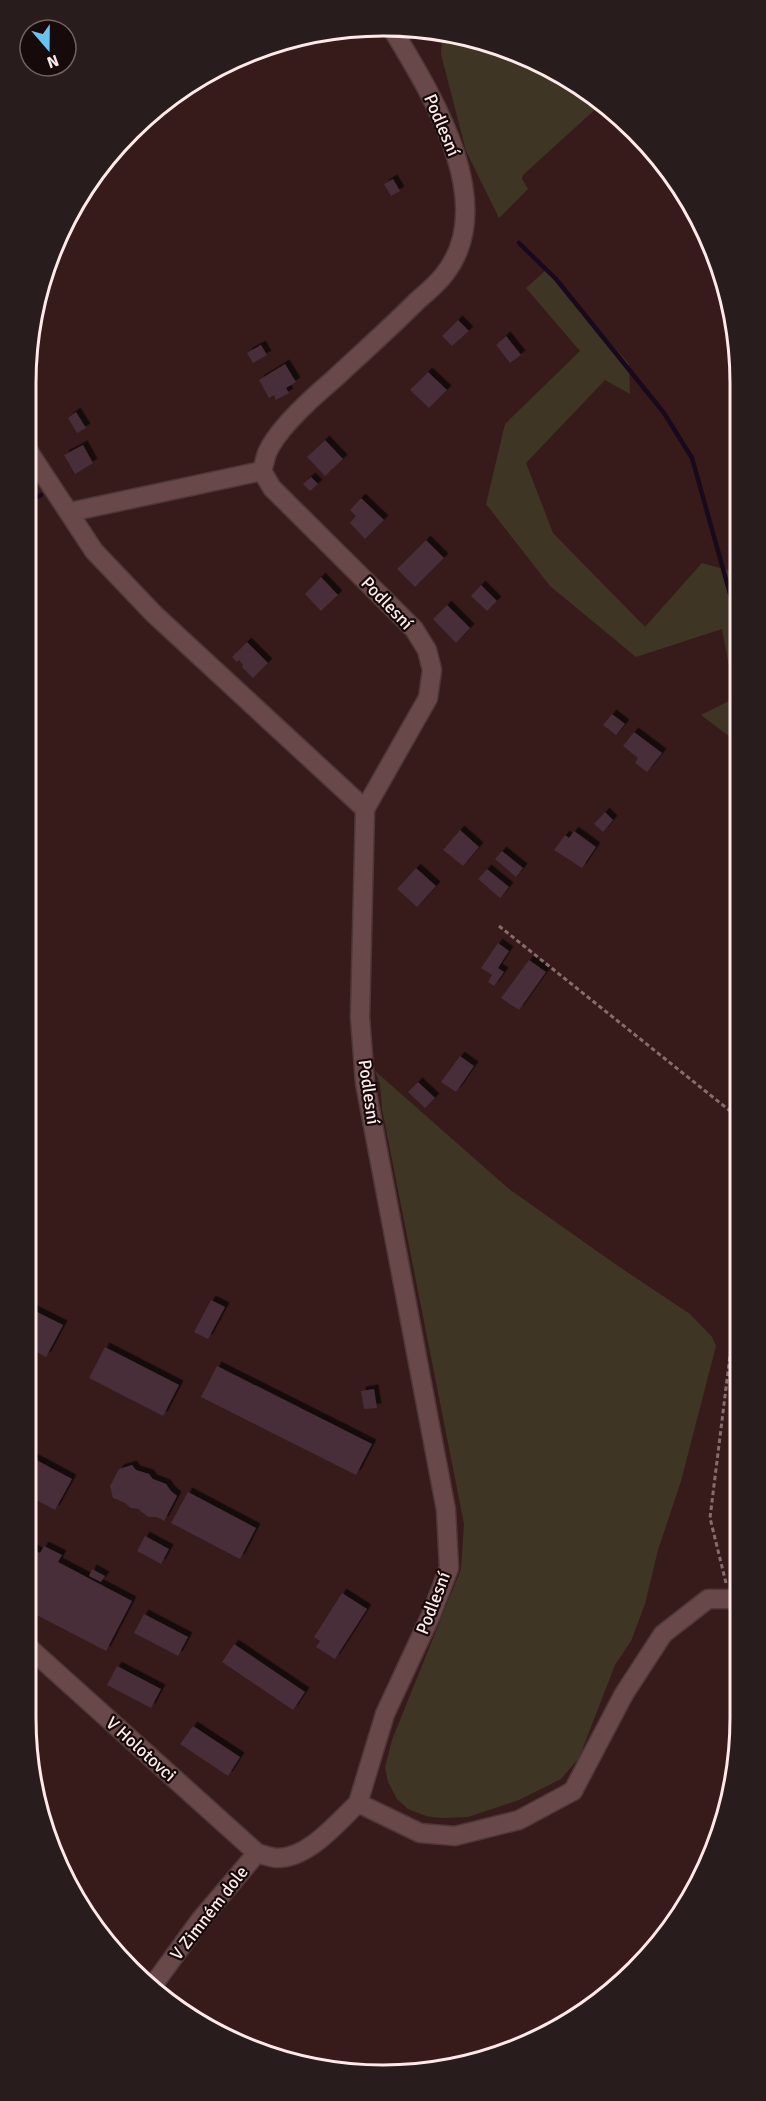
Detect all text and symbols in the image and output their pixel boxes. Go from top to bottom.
north arrow [18,18,78,78]
text: N [44,50,61,72]
street label: Podlesní [419,91,465,159]
street label: Podlesní [356,572,418,634]
street label: Podlesní [354,1058,384,1126]
street label: Podlesní [411,1568,455,1637]
street label: V Holotovci [101,1712,181,1786]
street label: V Zimném dole [165,1861,253,1965]

